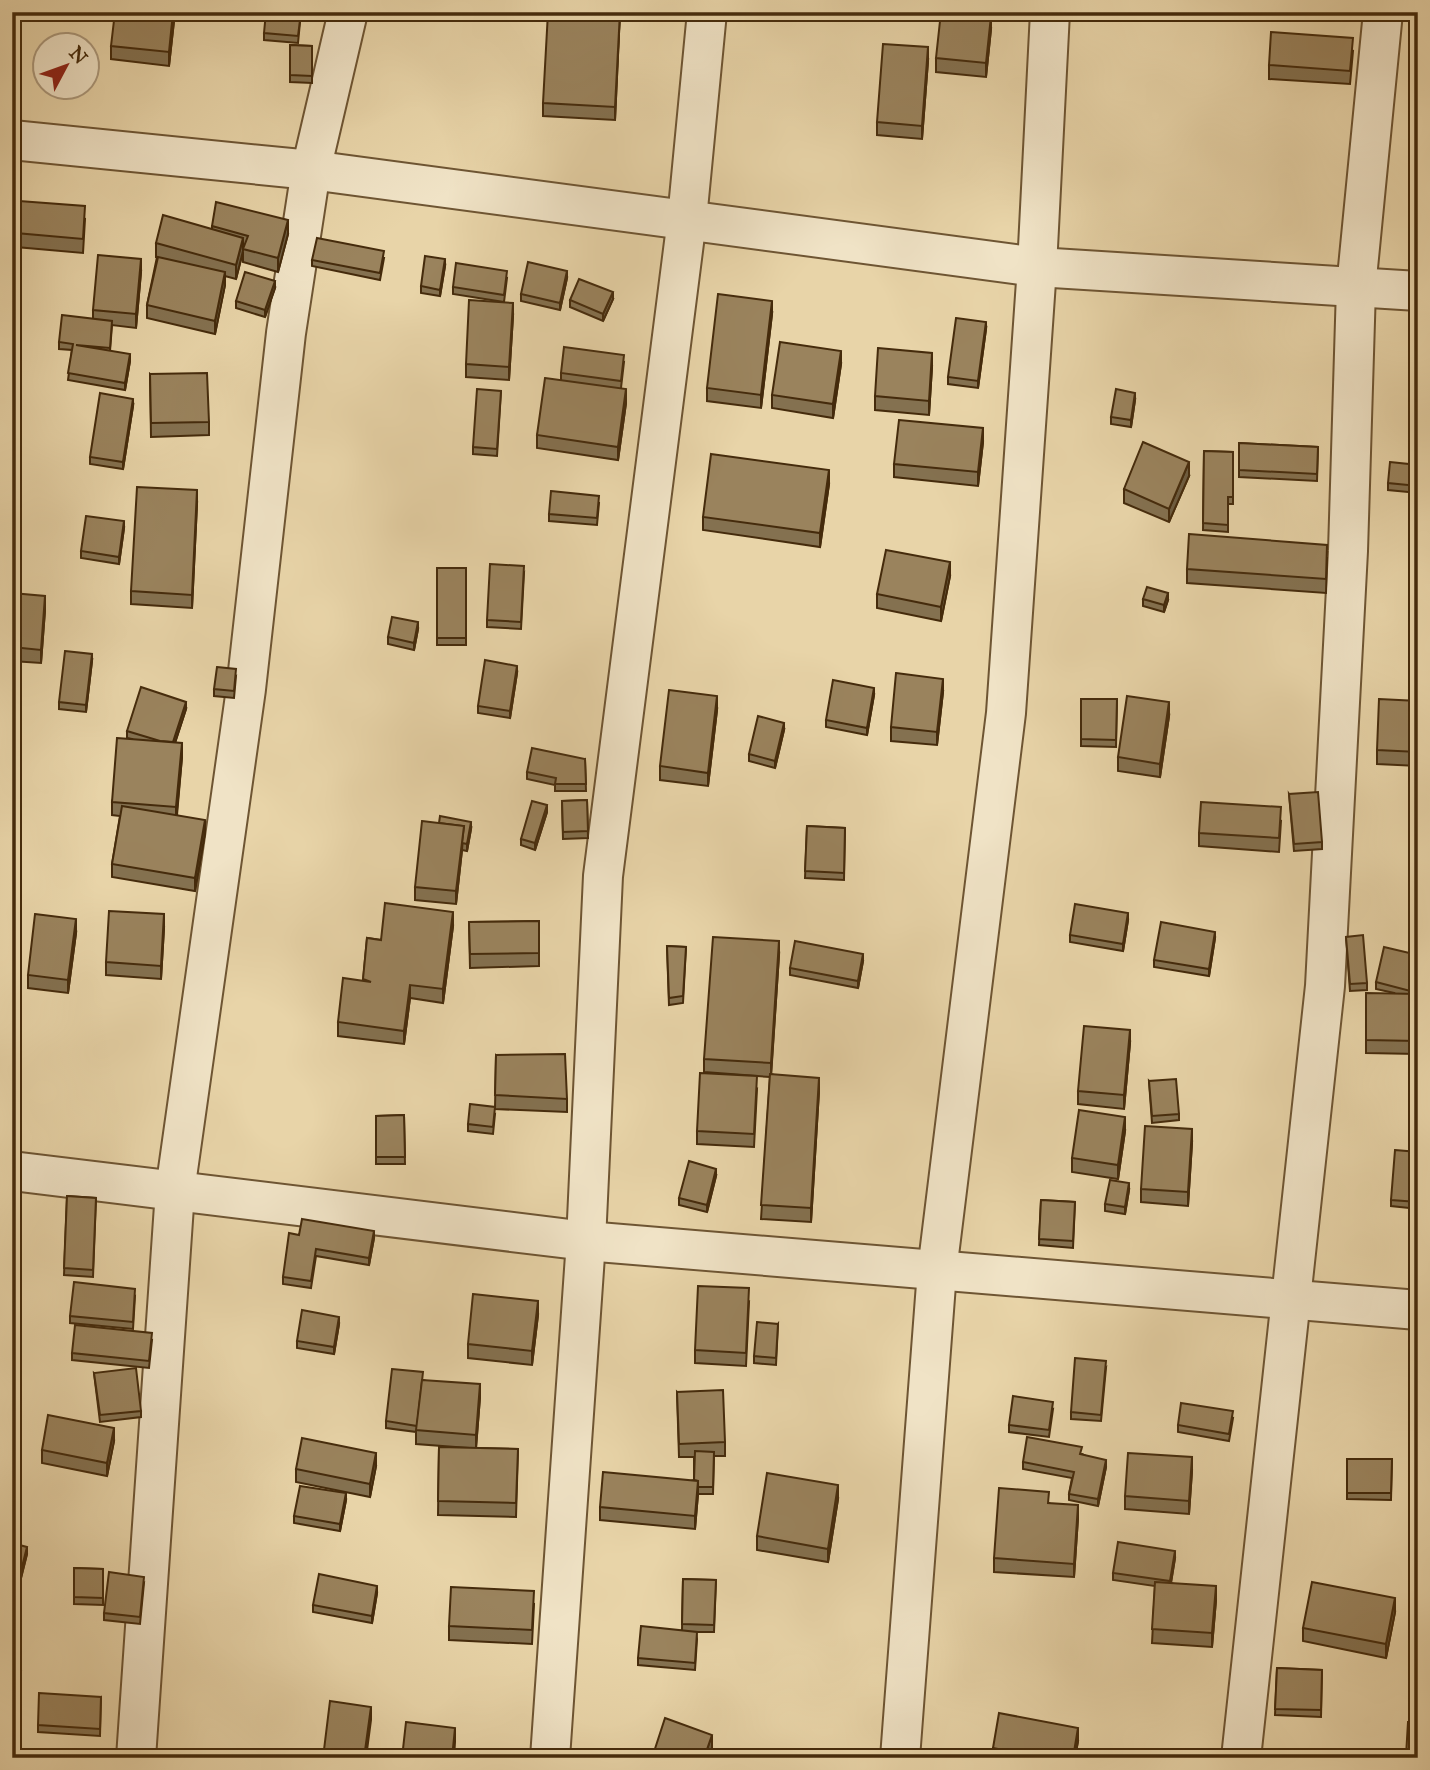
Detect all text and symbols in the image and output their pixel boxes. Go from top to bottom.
north arrow [32,32,102,102]
text: N [64,42,92,69]

